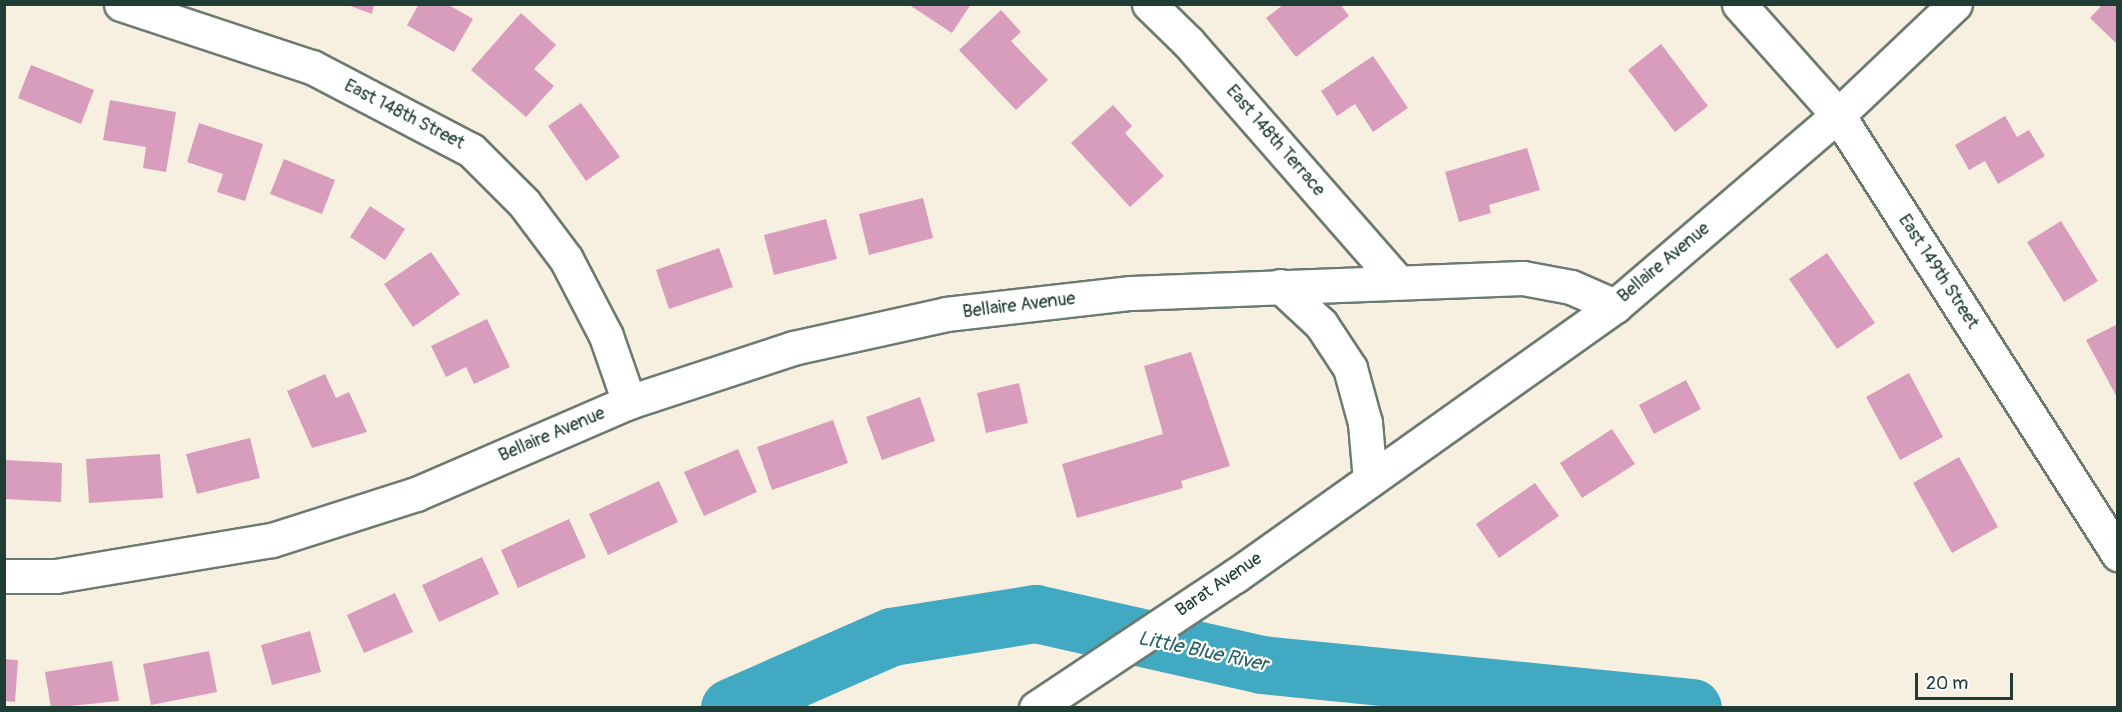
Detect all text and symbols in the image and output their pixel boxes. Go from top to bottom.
street label: East 148th Street [340,75,468,155]
street label: East 148th Terrace [1221,81,1329,201]
street label: East 149th Street [1893,211,1983,333]
street label: Bellaire Avenue [1614,218,1714,308]
street label: Bellaire Avenue [961,288,1077,324]
street label: Bellaire Avenue [496,403,608,467]
street label: Barat Avenue [1172,548,1266,622]
water label: Little Blue River [1136,626,1270,676]
scale bar [1918,661,2016,699]
text: 20 m [1926,672,1968,695]

